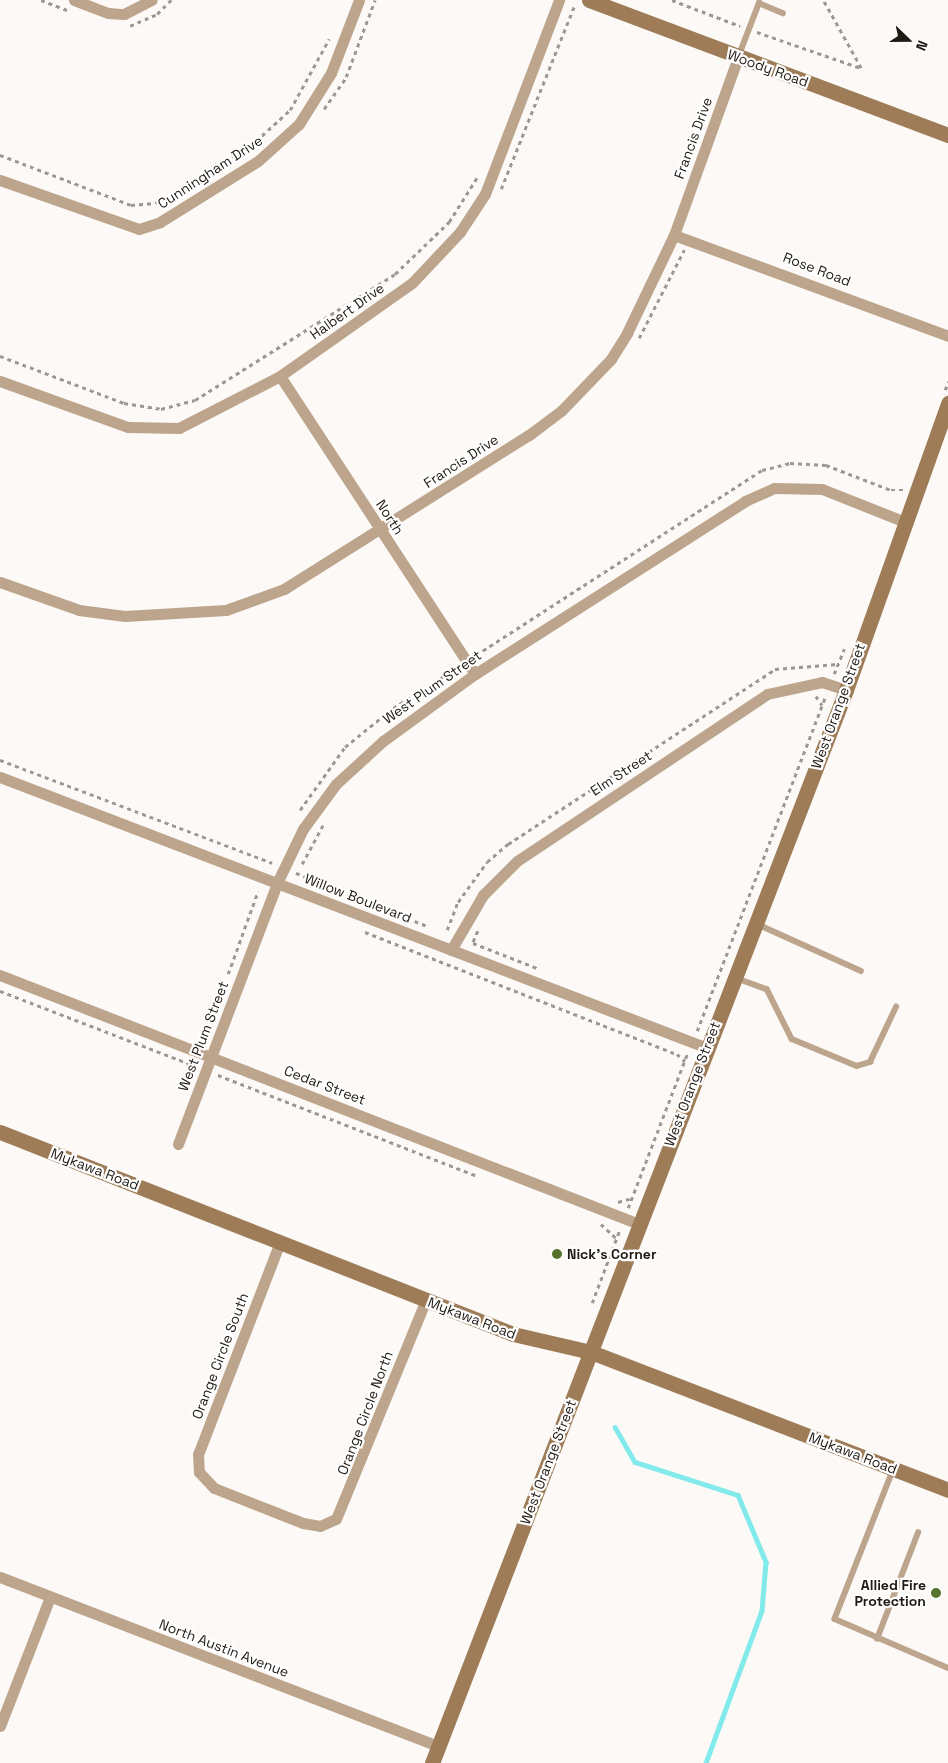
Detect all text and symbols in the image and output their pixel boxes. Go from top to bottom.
north arrow [883,15,933,65]
text: N [912,38,932,53]
street label: Woody Road [725,46,811,90]
street label: Francis Drive [670,95,716,181]
street label: Cunningham Drive [154,132,266,212]
street label: Rose Road [781,248,853,290]
street label: Halbert Drive [307,279,387,343]
street label: Francis Drive [421,431,501,491]
street label: North [373,496,407,538]
street label: West Orange Street [807,641,869,771]
street label: West Plum Street [379,647,485,727]
street label: Elm Street [587,747,655,799]
street label: Willow Boulevard [302,870,414,926]
street label: West Plum Street [174,979,232,1093]
street label: West Orange Street [660,1019,724,1149]
street label: Cedar Street [282,1062,368,1108]
street label: Mykawa Road [49,1144,141,1194]
place label: Nick's Corner [567,1246,656,1262]
marker: Nick's Corner [551,1248,563,1260]
street label: Orange Circle South [188,1291,252,1421]
street label: Mykawa Road [426,1293,518,1343]
street label: Orange Circle North [334,1349,396,1477]
street label: West Orange Street [516,1397,580,1527]
street label: Mykawa Road [807,1428,899,1478]
place label: Allied Fire Protection [854,1577,926,1610]
marker: Allied Fire Protection [930,1587,942,1599]
street label: North Austin Avenue [157,1615,291,1681]

